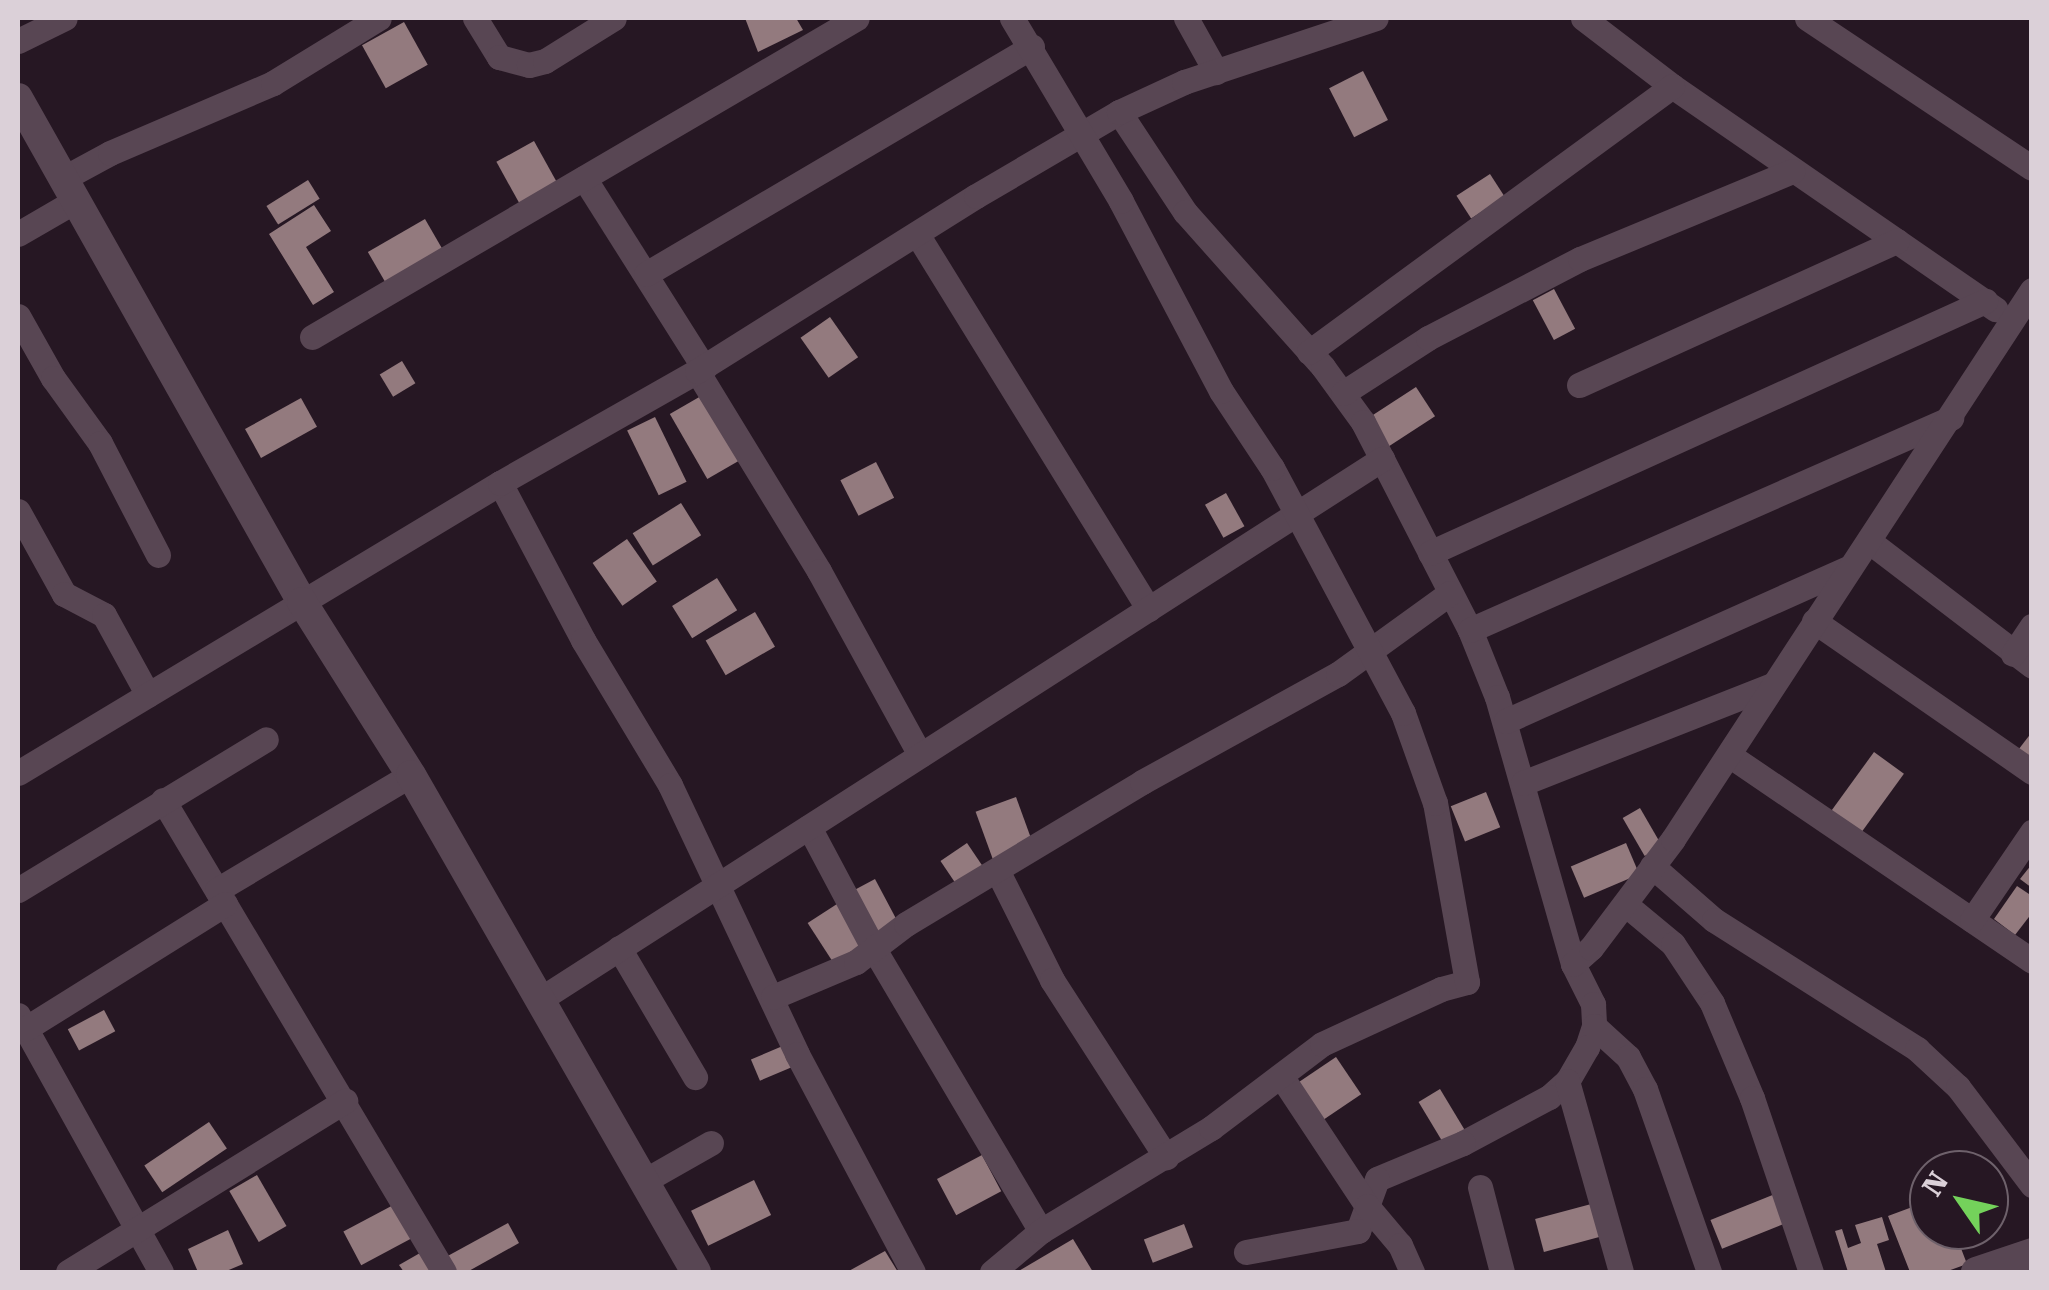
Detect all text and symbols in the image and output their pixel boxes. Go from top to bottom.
north arrow [1909,1150,2009,1250]
text: N [1916,1166,1955,1202]

